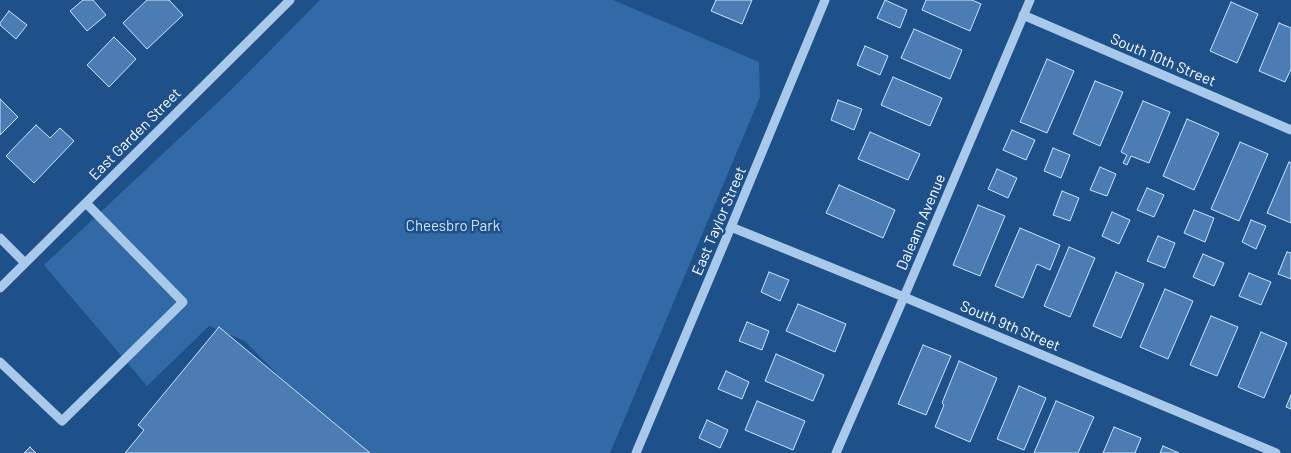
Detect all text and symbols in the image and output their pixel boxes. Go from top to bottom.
street label: South 10th Street [1108,30,1218,90]
street label: East Garden Street [85,84,185,184]
street label: East Taylor Street [688,164,750,278]
street label: Daleann Avenue [893,171,949,273]
park label: Cheesbro Park [406,217,500,235]
street label: South 9th Street [957,297,1063,355]

